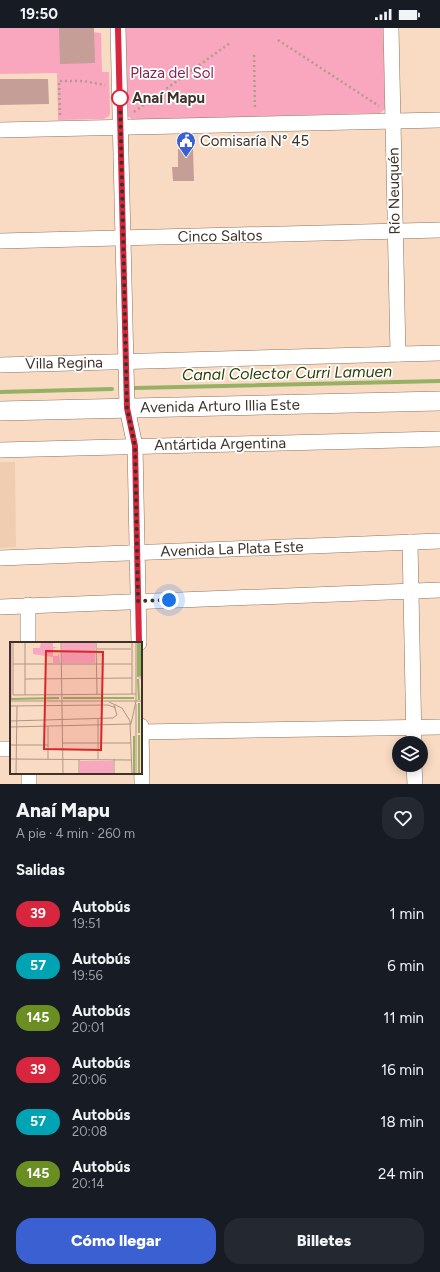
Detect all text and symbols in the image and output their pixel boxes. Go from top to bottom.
text: 19:50 [20,5,58,23]
park label: Plaza del Sol [130,64,214,82]
marker: Anaí Mapu [111,89,129,107]
place label: Anaí Mapu [132,89,205,107]
public building icon: Comisaría N° 45 [175,130,197,158]
place label: Comisaría N° 45 [200,132,309,150]
street label: Río Neuquén [384,147,404,235]
street label: Cinco Saltos [178,226,262,246]
street label: Villa Regina [25,353,103,373]
water label: Canal Colector Curri Lamuen [182,362,392,384]
street label: Avenida Arturo Illia Este [140,396,300,416]
street label: Antártida Argentina [154,434,286,454]
street label: Avenida La Plata Este [160,538,304,560]
your location [159,590,179,610]
inset map [10,642,142,774]
map controls [392,736,428,772]
button: layers [392,736,428,772]
button: heart [382,797,424,839]
text: Anaí Mapu [16,799,110,822]
text: A pie · 4 min · 260 m [16,826,135,841]
text: Salidas [16,861,65,879]
text: Autobús [72,898,130,916]
text: 39 [30,905,46,922]
text: 1 min [389,905,424,923]
text: 19:51 [72,916,101,931]
text: Autobús [72,950,130,968]
text: 57 [30,957,46,974]
text: 6 min [387,957,424,975]
text: 19:56 [72,968,103,983]
text: Autobús [72,1002,130,1020]
text: 145 [27,1009,49,1026]
text: 11 min [383,1009,424,1027]
text: 20:01 [72,1020,105,1035]
text: Autobús [72,1054,130,1072]
text: 39 [30,1061,46,1078]
text: 16 min [381,1061,424,1079]
text: 20:06 [72,1072,107,1087]
text: Autobús [72,1106,130,1124]
text: 57 [30,1113,46,1130]
text: 18 min [380,1113,424,1131]
text: 20:08 [72,1124,107,1139]
text: Autobús [72,1158,130,1176]
text: 145 [27,1165,49,1182]
text: 24 min [378,1165,424,1183]
text: 20:14 [72,1176,104,1191]
button: Cómo llegar [16,1218,216,1264]
button: Billetes [224,1218,424,1264]

